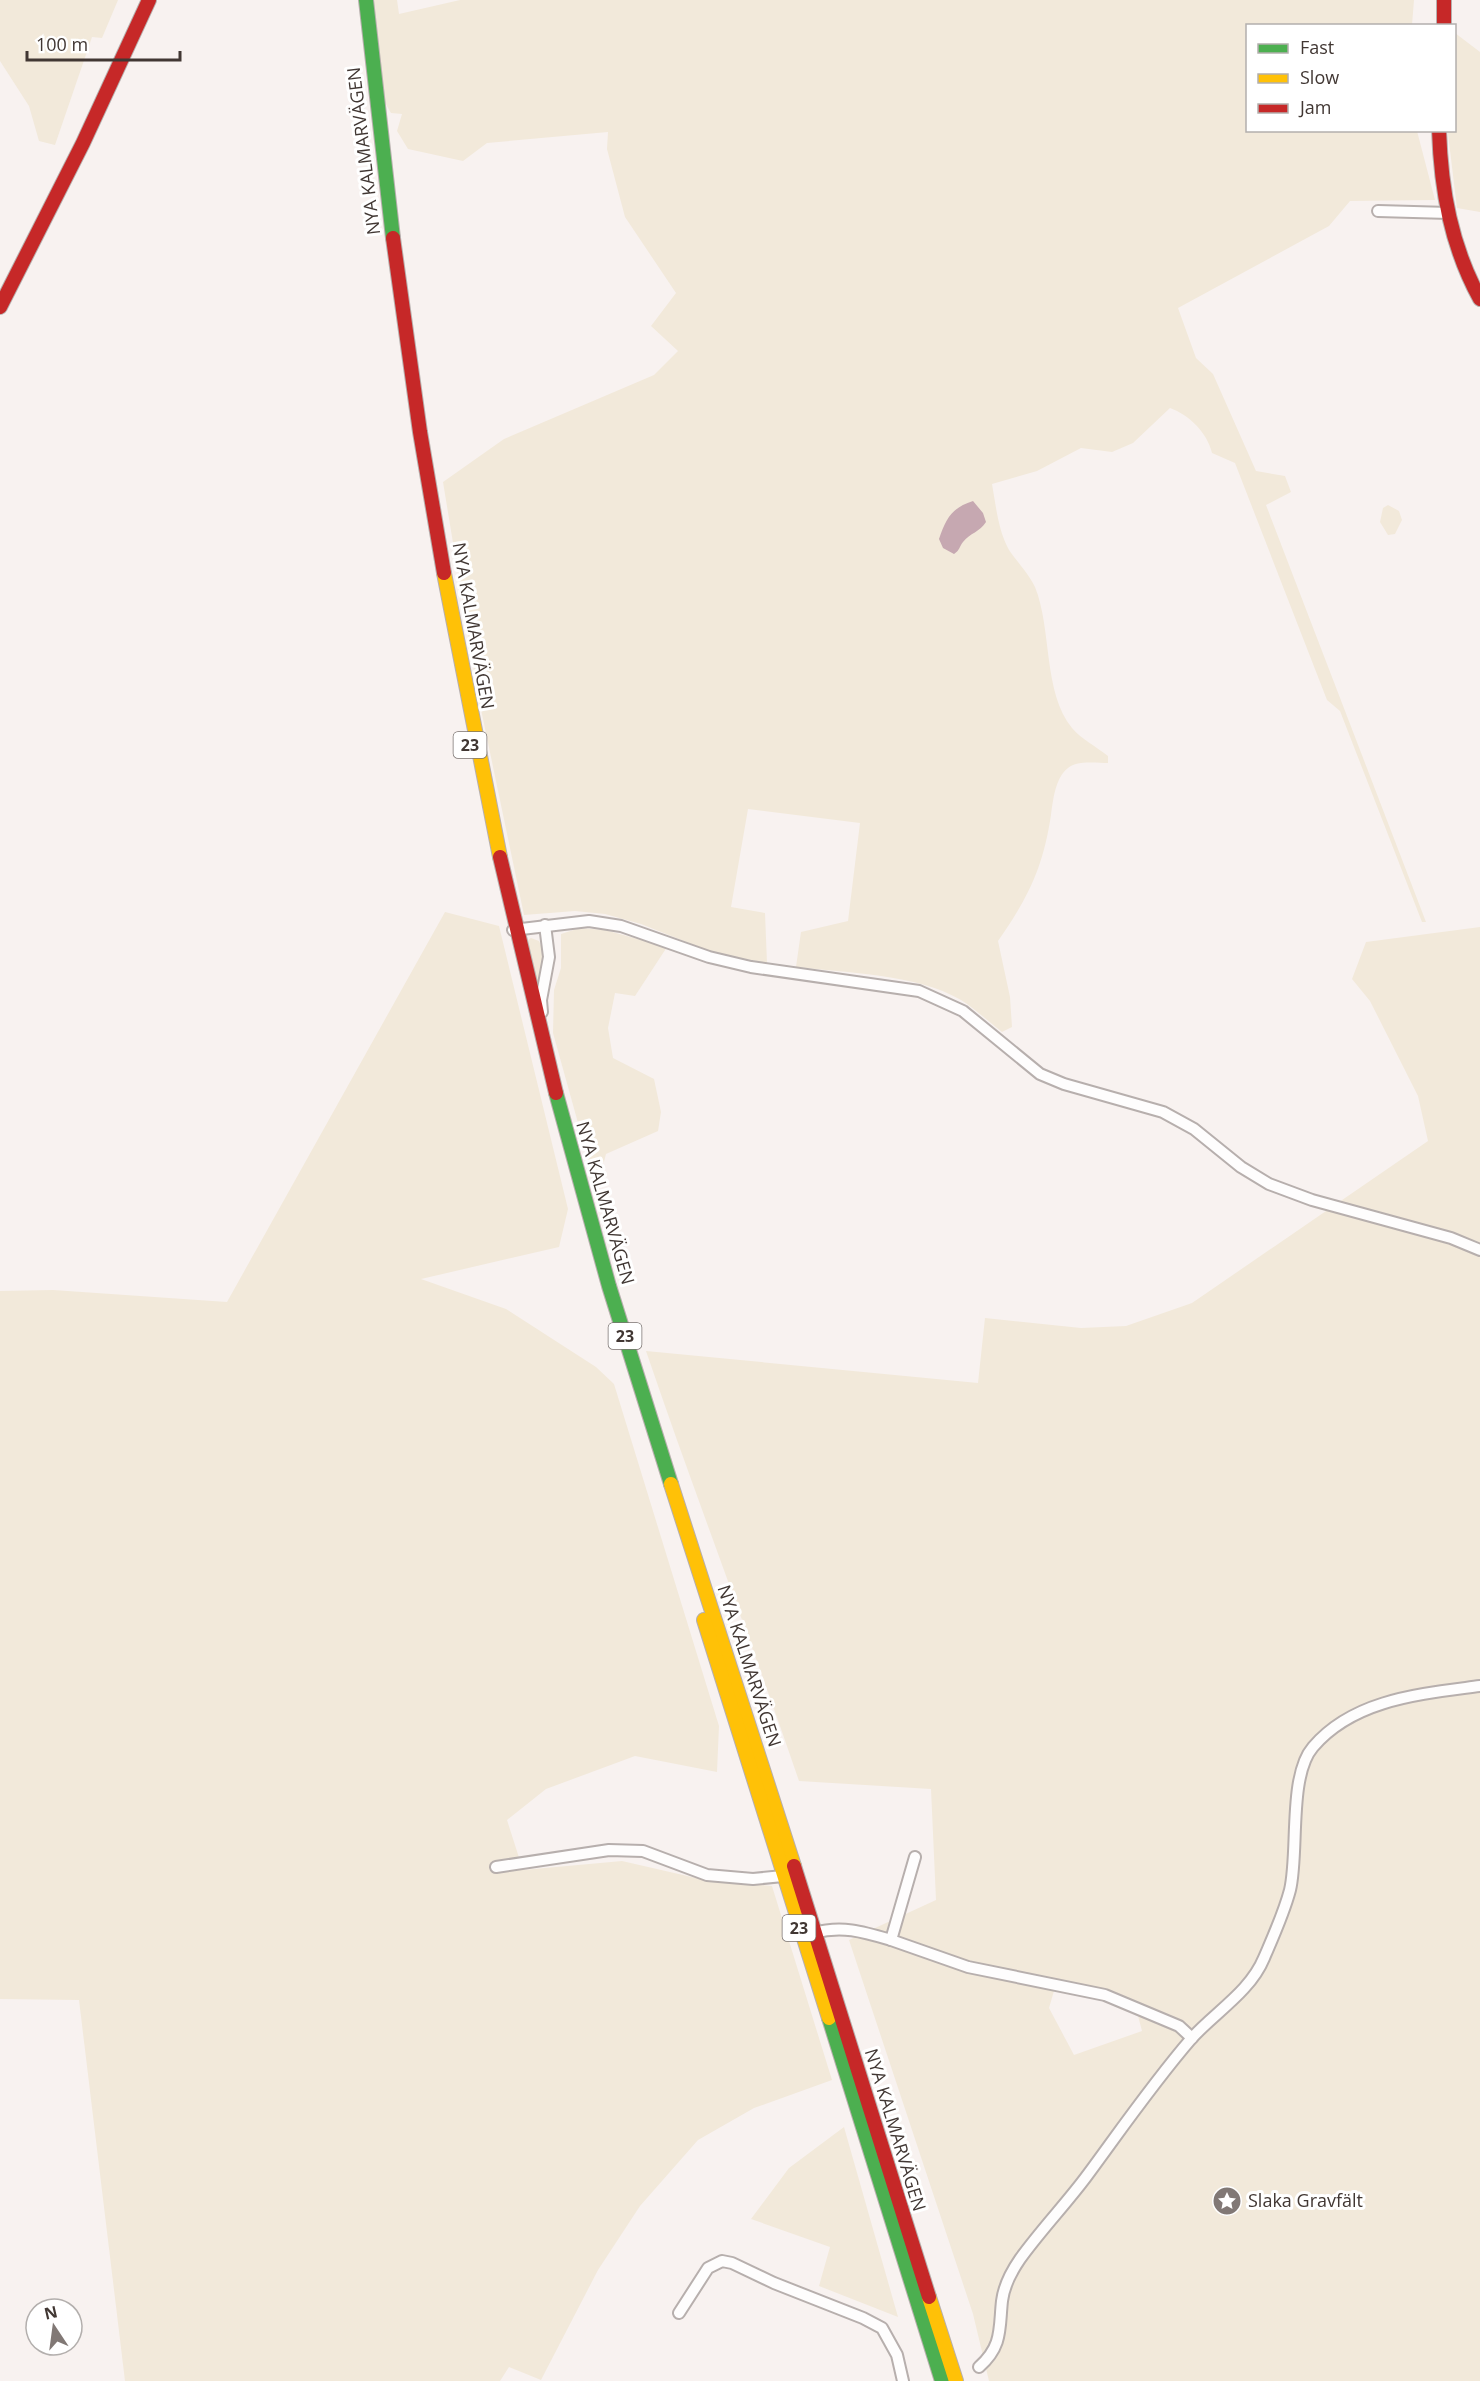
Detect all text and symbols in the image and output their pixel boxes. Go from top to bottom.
scale bar [27,24,180,62]
legend [1246,24,1456,132]
text: 100 m [36,32,88,56]
text: Fast [1300,35,1334,59]
text: Slow [1300,65,1339,89]
street label: NYA KALMARVÄGEN [341,66,385,236]
text: Jam [1298,95,1332,119]
street label: NYA KALMARVÄGEN [448,541,500,711]
road number: 23 [454,732,486,758]
street label: NYA KALMARVÄGEN [571,1118,641,1287]
road number: 23 [608,1323,642,1349]
street label: NYA KALMARVÄGEN [712,1582,787,1750]
road number: 23 [782,1915,816,1941]
street label: NYA KALMARVÄGEN [860,2045,932,2214]
place icon: Slaka Gravfält [1211,2185,1243,2217]
place label: Slaka Gravfält [1248,2188,1363,2212]
north arrow [24,2297,84,2357]
text: N [42,2300,59,2325]

